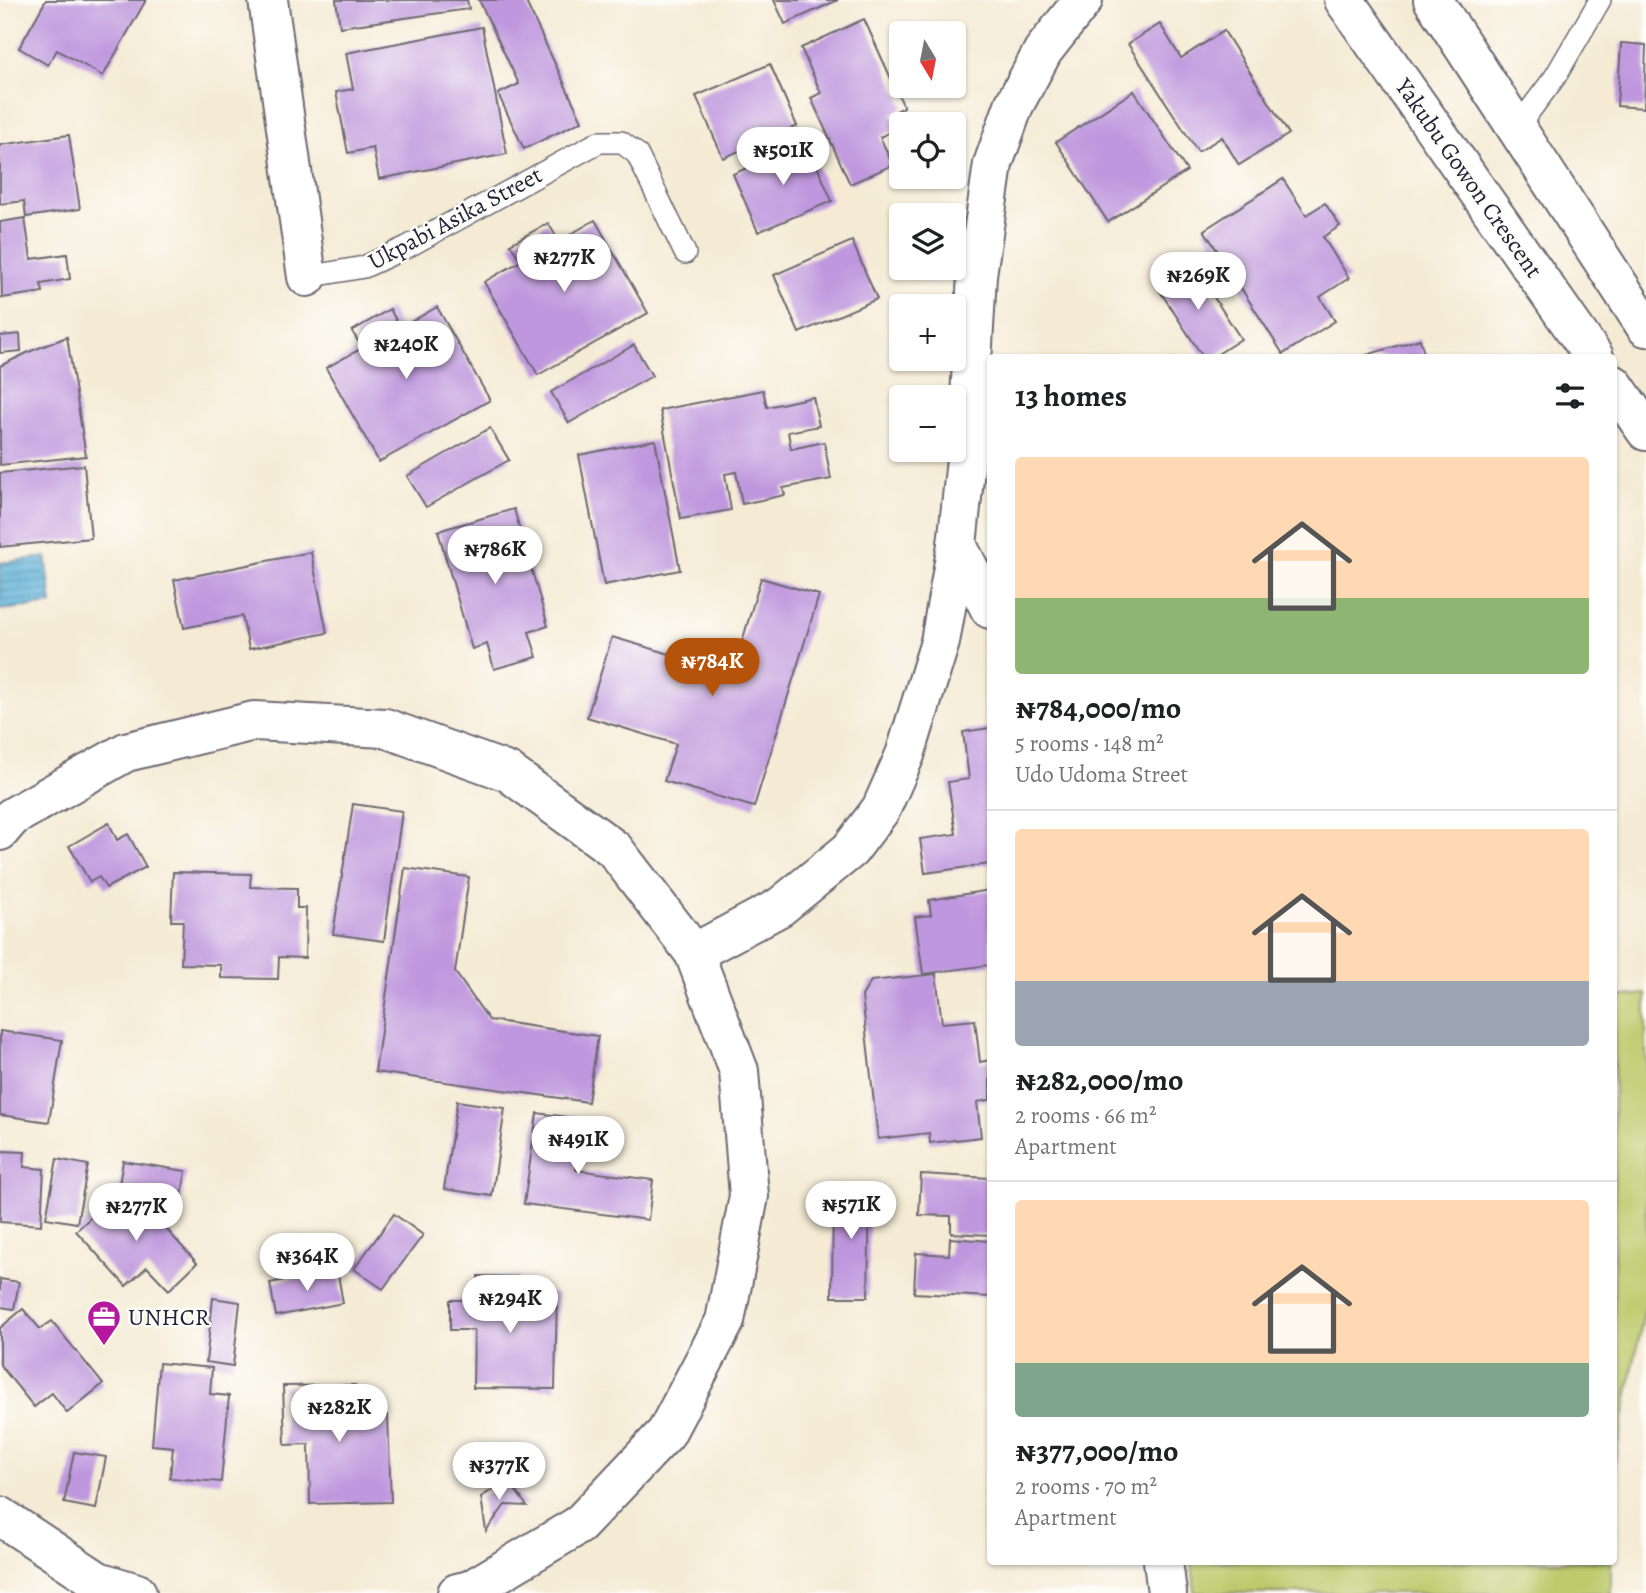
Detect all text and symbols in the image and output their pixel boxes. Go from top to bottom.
north arrow [889,21,966,98]
map controls [889,21,966,462]
street label: Yakubu Gowon Crescent [1387,71,1550,284]
button: locate [889,112,966,189]
pin: ₦501K [734,128,832,187]
text: ₦501K [753,134,813,165]
street label: Ukpabi Asika Street [362,159,548,277]
button: layers [889,203,966,280]
pin: ₦277K [515,234,613,294]
text: ₦277K [533,241,595,272]
pin: ₦269K [1149,252,1247,312]
text: ₦269K [1166,259,1230,290]
button: + [889,294,966,371]
pin: ₦240K [357,322,455,381]
text: ₦240K [374,328,438,359]
text: 13 homes [1015,376,1127,416]
icon: filters [1551,377,1589,415]
button: − [889,385,966,462]
icon: home [1239,503,1365,629]
pin: ₦786K [446,526,544,586]
text: ₦786K [464,533,526,564]
pin: ₦784K [663,638,761,698]
text: ₦784K [680,645,744,676]
text: ₦784,000/mo [1015,688,1181,728]
text: 5 rooms · 148 m² [1015,728,1164,759]
text: Udo Udoma Street [1015,759,1188,790]
icon: home [1239,875,1365,1001]
text: ₦282,000/mo [1015,1060,1183,1100]
text: 2 rooms · 66 m² [1015,1100,1157,1131]
pin: ₦491K [529,1116,627,1176]
text: ₦491K [547,1123,609,1154]
text: Apartment [1015,1131,1117,1162]
pin: ₦571K [802,1182,900,1241]
pin: ₦277K [87,1184,185,1243]
text: ₦571K [821,1188,881,1219]
text: ₦277K [105,1190,167,1221]
pin: ₦364K [258,1234,356,1293]
text: ₦364K [276,1240,338,1271]
icon: home [1239,1246,1365,1372]
pin: ₦294K [461,1276,559,1335]
text: ₦294K [478,1282,542,1313]
office icon: UNHCR [85,1298,123,1347]
place label: UNHCR [128,1301,210,1333]
pin: ₦282K [290,1384,388,1444]
text: ₦282K [307,1391,371,1422]
text: ₦377,000/mo [1015,1431,1179,1471]
pin: ₦377K [450,1442,548,1502]
text: ₦377K [469,1449,529,1480]
text: 2 rooms · 70 m² [1015,1471,1157,1502]
text: Apartment [1015,1502,1117,1533]

